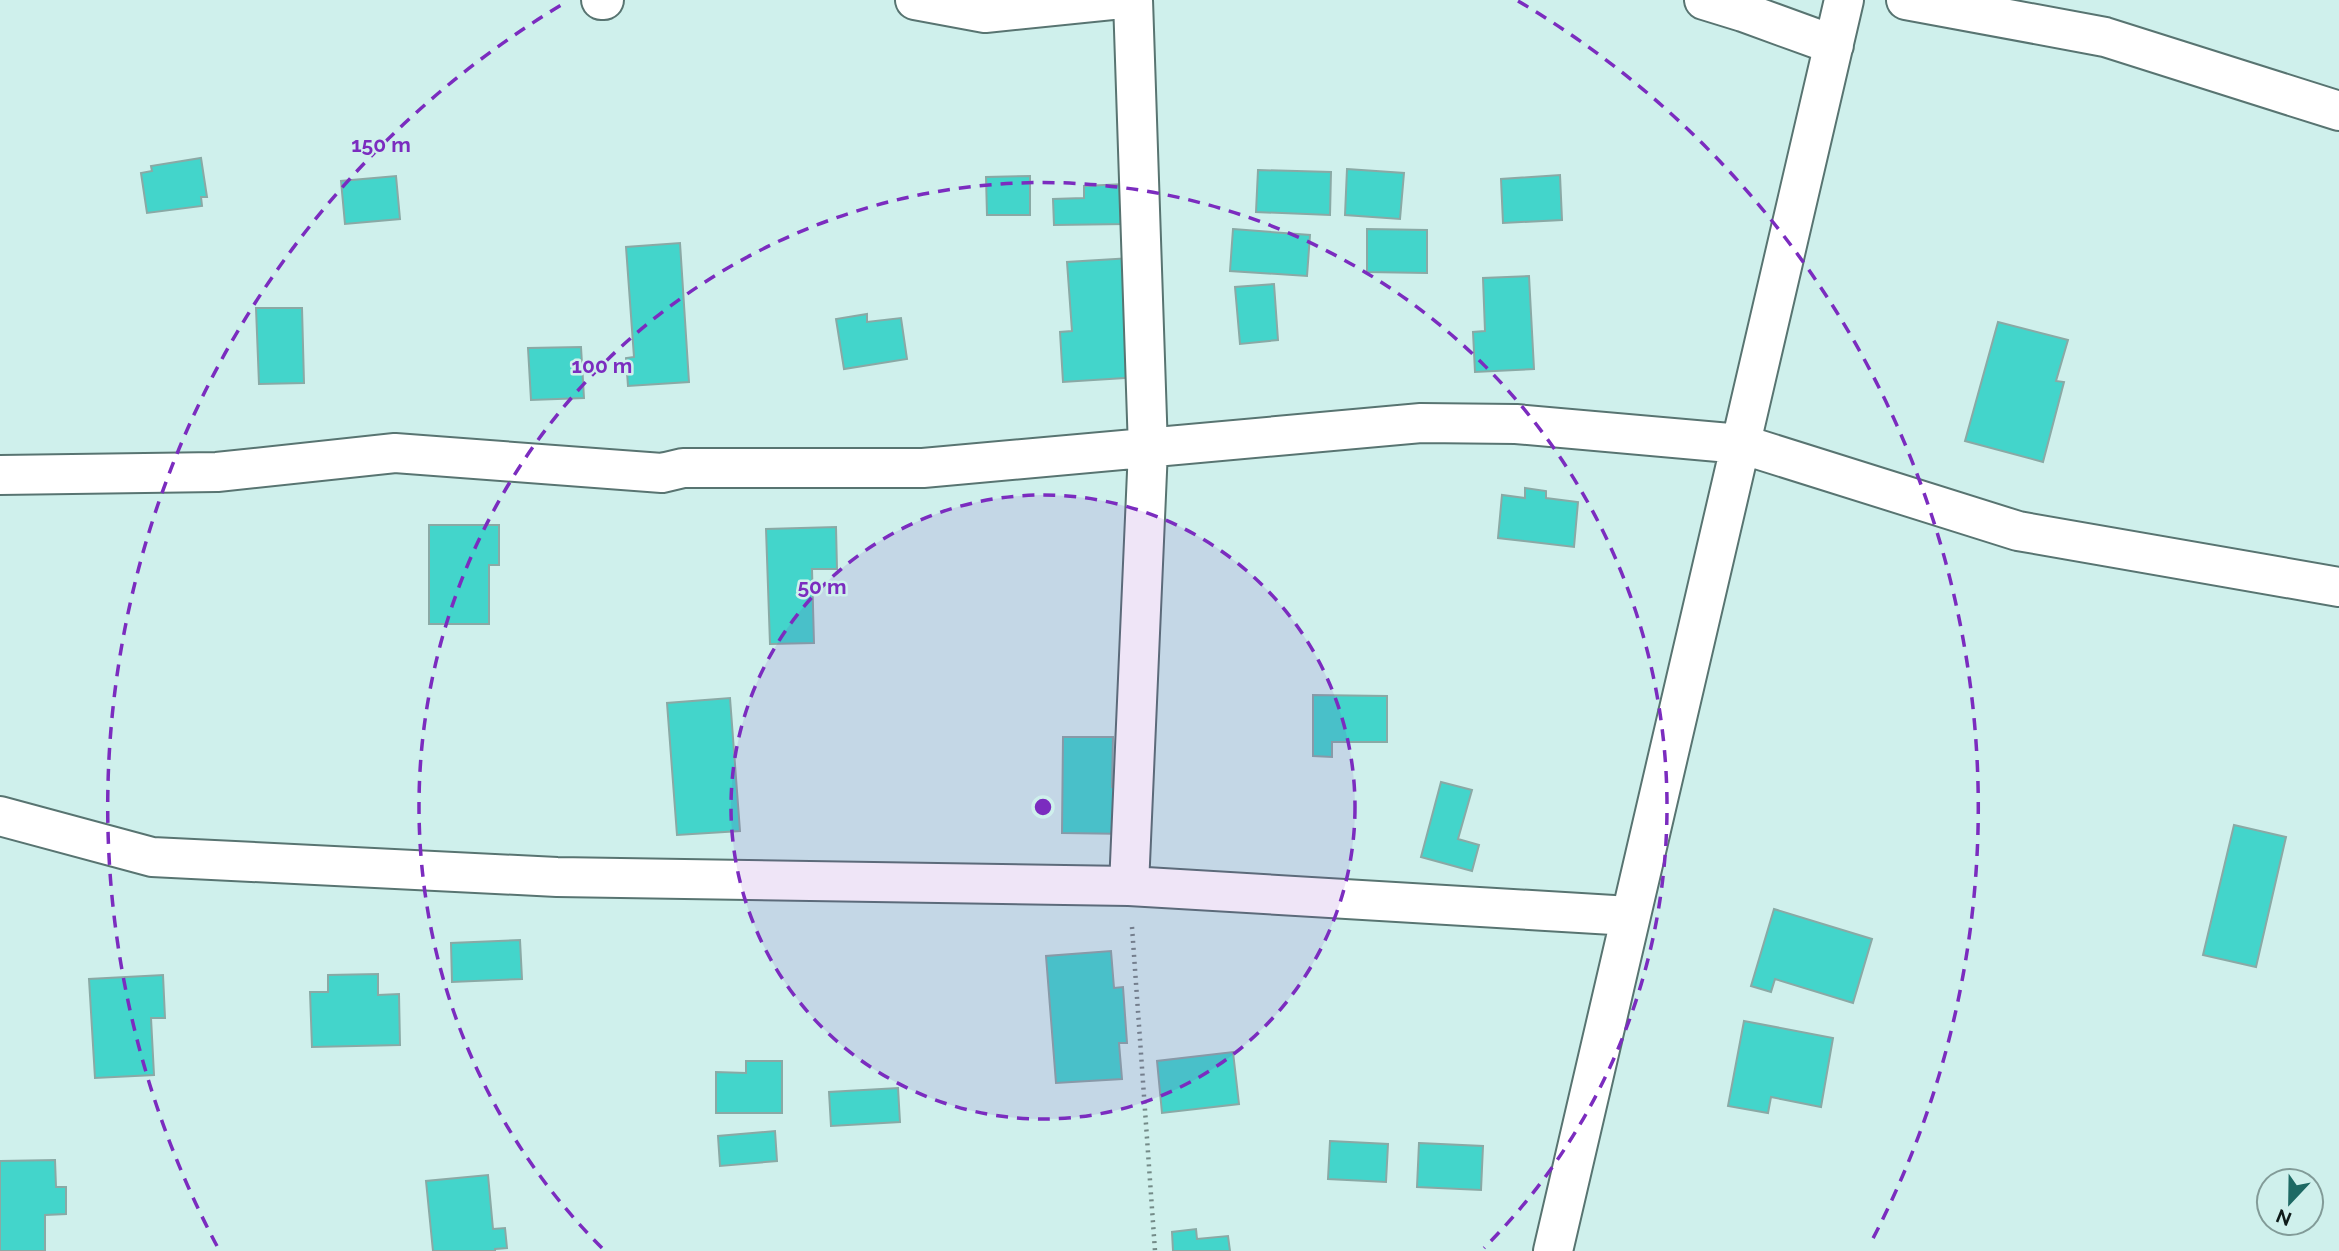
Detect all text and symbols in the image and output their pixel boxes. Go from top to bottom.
text: 150 m [351,132,411,157]
text: 100 m [572,353,632,378]
text: 50 m [797,574,847,599]
centre of rings [1031,795,1055,819]
north arrow [2255,1167,2325,1237]
text: N [2273,1205,2294,1231]

